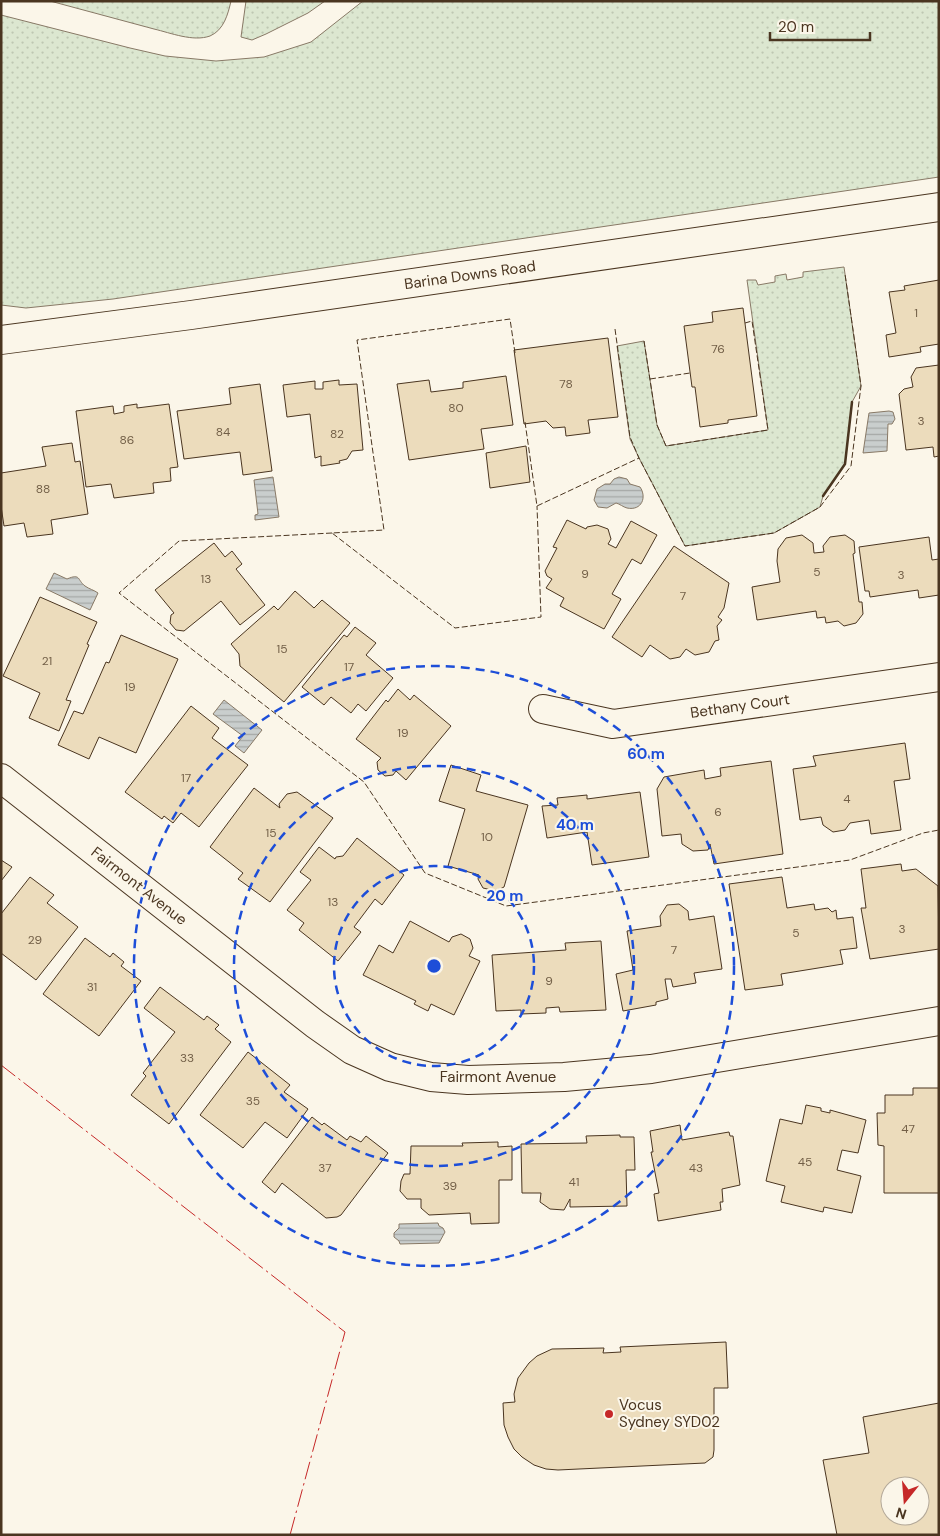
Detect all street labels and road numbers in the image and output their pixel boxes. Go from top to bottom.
street label: Barina Downs Road [403,256,537,294]
street label: Bethany Court [689,689,791,723]
street label: Fairmont Avenue [87,842,191,930]
street label: Fairmont Avenue [440,1067,556,1087]

